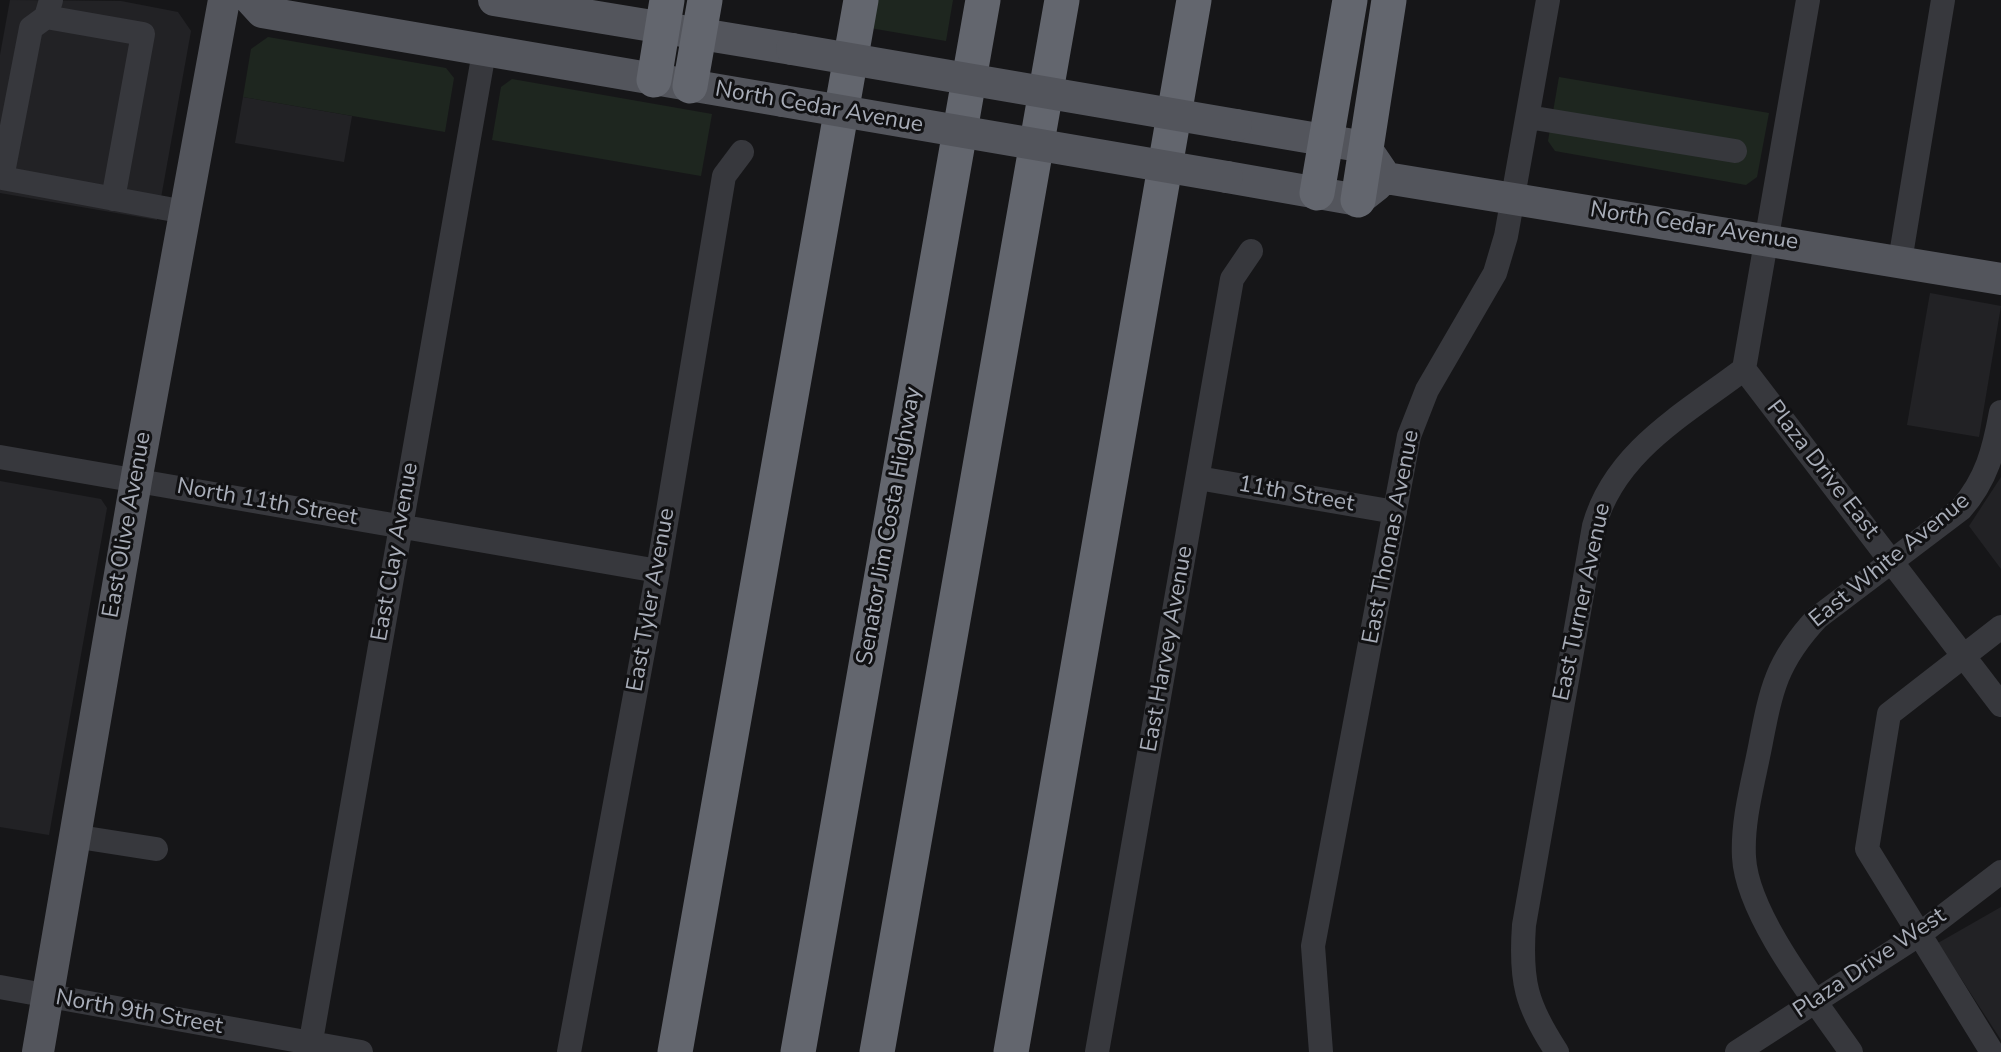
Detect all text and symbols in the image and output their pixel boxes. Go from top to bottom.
street label: North Cedar Avenue [713,76,925,140]
street label: North Cedar Avenue [1588,197,1800,257]
street label: Senator Jim Costa Highway [852,385,928,667]
street label: Plaza Drive East [1760,396,1884,544]
street label: East Thomas Avenue [1358,428,1426,646]
street label: East Olive Avenue [98,430,158,620]
street label: East Clay Avenue [367,461,425,643]
street label: 11th Street [1236,471,1356,519]
street label: North 11th Street [174,474,360,532]
street label: East White Avenue [1804,488,1976,634]
street label: East Turner Avenue [1549,501,1617,703]
street label: East Tyler Avenue [622,506,682,694]
street label: East Harvey Avenue [1136,544,1200,754]
street label: Plaza Drive West [1789,903,1951,1025]
street label: North 9th Street [53,985,225,1041]

